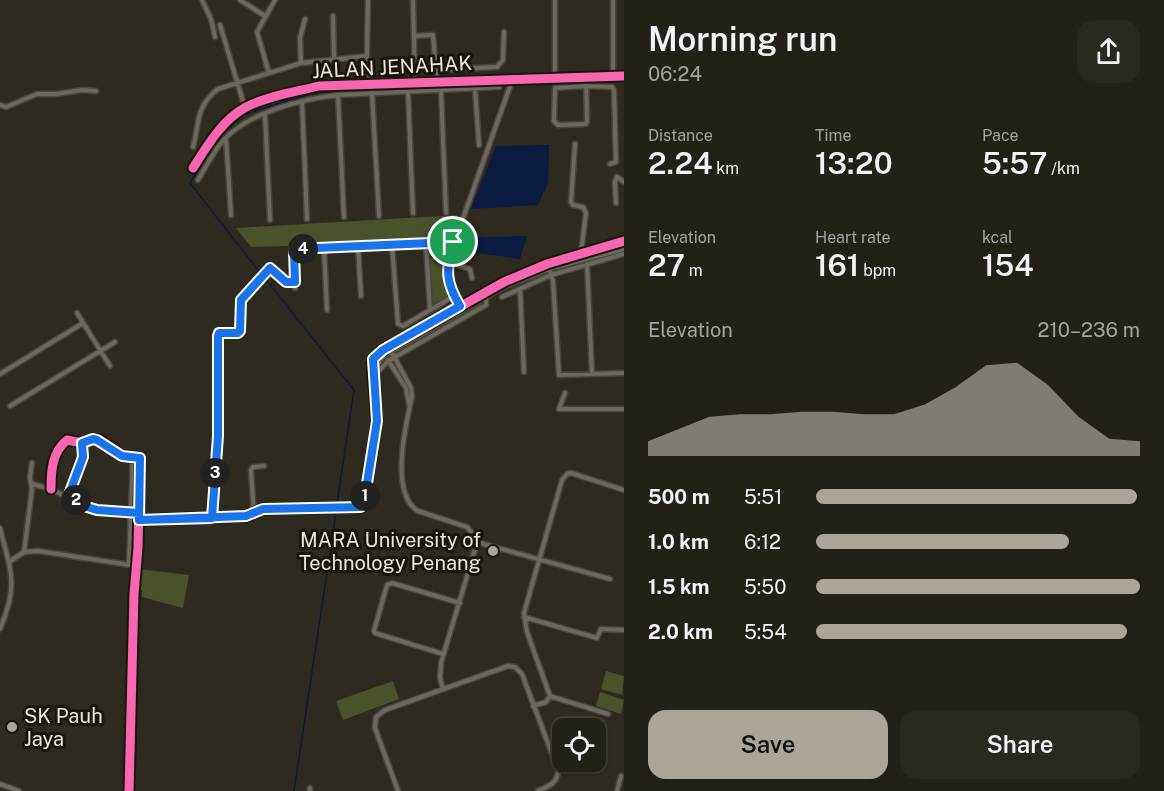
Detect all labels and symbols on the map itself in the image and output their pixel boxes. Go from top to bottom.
street label: JALAN JENAHAK [311,51,473,83]
pin [427,216,478,267]
pin: 4 [288,234,318,264]
pin: 3 [200,458,230,488]
pin: 1 [350,481,380,511]
pin: 2 [61,485,91,515]
place label: MARA University of Technology Penang [299,528,481,575]
marker: MARA University of Technology Penang [486,544,500,558]
place label: SK Pauh Jaya [24,704,103,751]
marker: SK Pauh Jaya [5,720,19,734]

